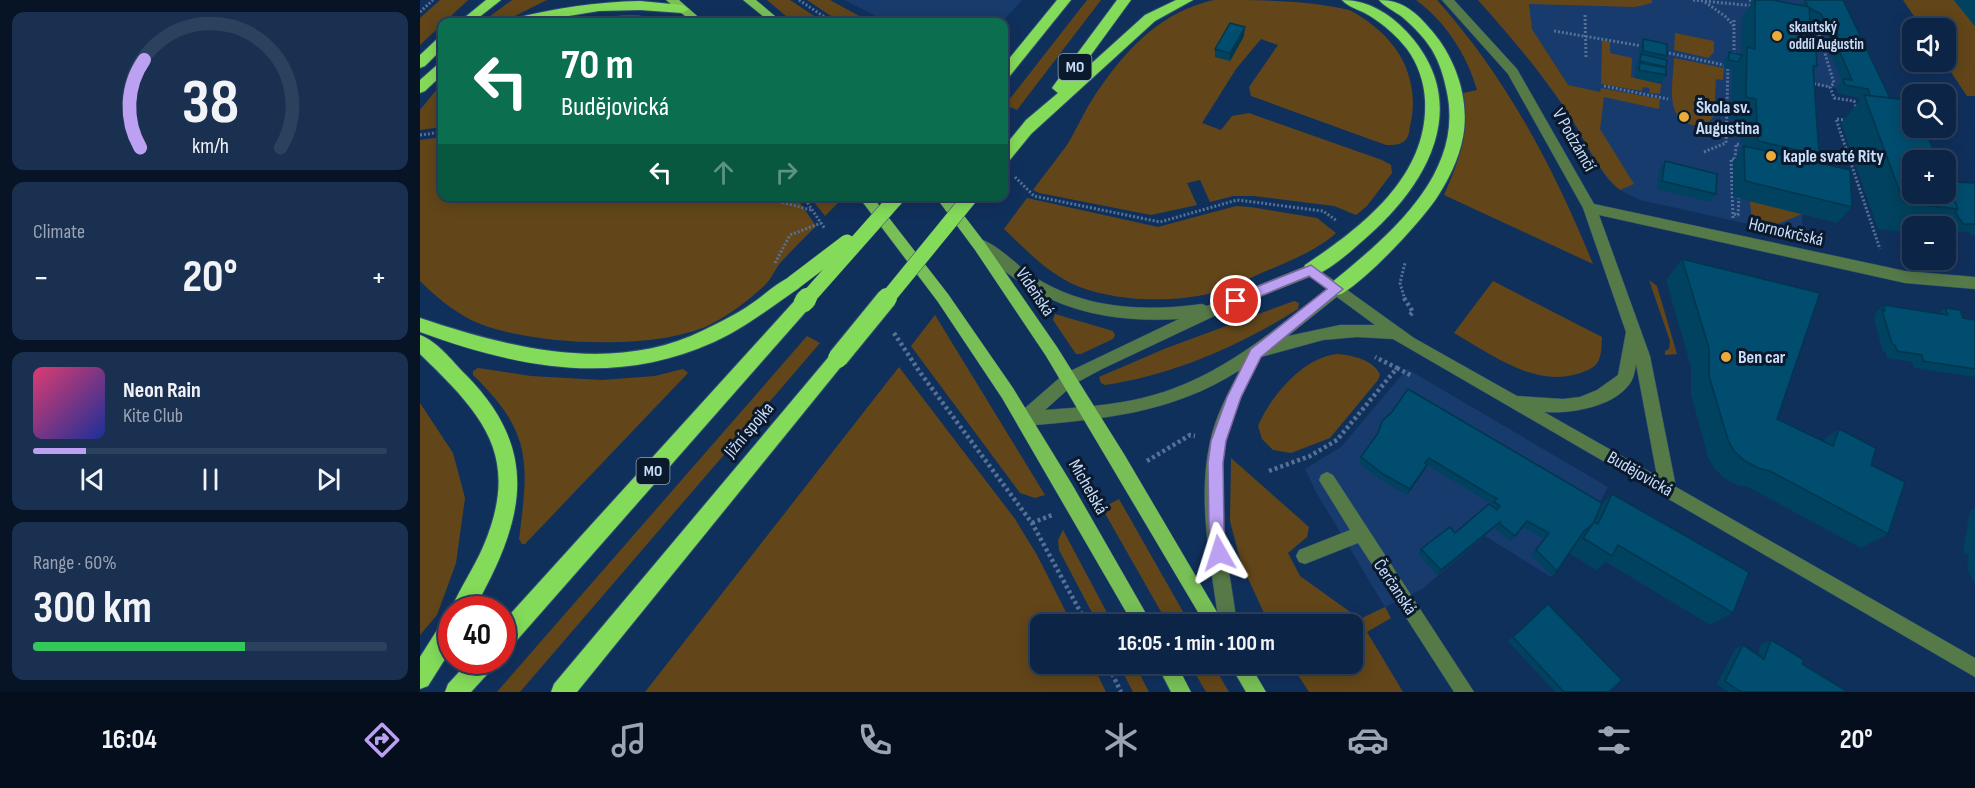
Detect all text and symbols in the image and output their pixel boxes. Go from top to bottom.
place label: skautský oddíl Augustin [1789,18,1864,54]
map controls [1902,18,1956,270]
button: sound [1902,18,1956,72]
marker: skautský oddíl Augustin [1770,29,1784,43]
text: 70 m [561,40,634,91]
icon: left [462,42,540,120]
road number: MO [1058,54,1092,80]
text: 38 [181,66,239,141]
button: search [1902,84,1956,138]
text: Budějovická [561,91,669,123]
place label: Škola sv. Augustina [1695,97,1760,139]
street label: V Podzámčí [1548,105,1601,176]
marker: Škola sv. Augustina [1677,110,1691,124]
text: km/h [191,134,229,159]
place label: kaple svaté Rity [1783,146,1884,167]
marker: kaple svaté Rity [1764,149,1778,163]
button: + [1902,150,1956,204]
icon: left [644,156,677,189]
icon: ahead [707,156,740,189]
icon: right [770,156,803,189]
street label: Hornokrčská [1747,213,1826,251]
button: − [1902,216,1956,270]
text: Climate [33,220,85,244]
text: 20° [182,250,238,305]
text: − [33,258,49,298]
text: + [371,258,387,298]
street label: Vídeňská [1011,264,1059,320]
pin [1210,275,1261,326]
icon: arrive [1219,284,1252,317]
place label: Ben car [1738,347,1786,368]
marker: Ben car [1719,350,1733,364]
text: Neon Rain [123,377,201,404]
street label: Jižní spojka [719,398,778,463]
text: Kite Club [123,404,183,428]
street label: Budějovická [1604,447,1677,501]
street label: Michelská [1064,456,1112,518]
road number: MO [636,458,670,484]
icon: previous [76,463,109,496]
icon: pause [194,463,227,496]
icon: next [312,463,345,496]
position arrow [1187,521,1251,585]
text: Range · 60% [33,551,117,575]
street label: Čerčanská [1369,555,1421,619]
text: 300 km [33,581,152,636]
speed limit sign: 40 [438,596,516,674]
text: 16:05 · 1 min · 100 m [1118,630,1275,657]
icon: directions [361,719,403,761]
icon: music [608,719,650,761]
icon: phone [854,719,896,761]
icon: climate [1100,719,1142,761]
icon: car [1347,719,1389,761]
icon: filters [1593,719,1635,761]
text: 16:04 [102,724,157,756]
text: 20° [1840,724,1873,756]

